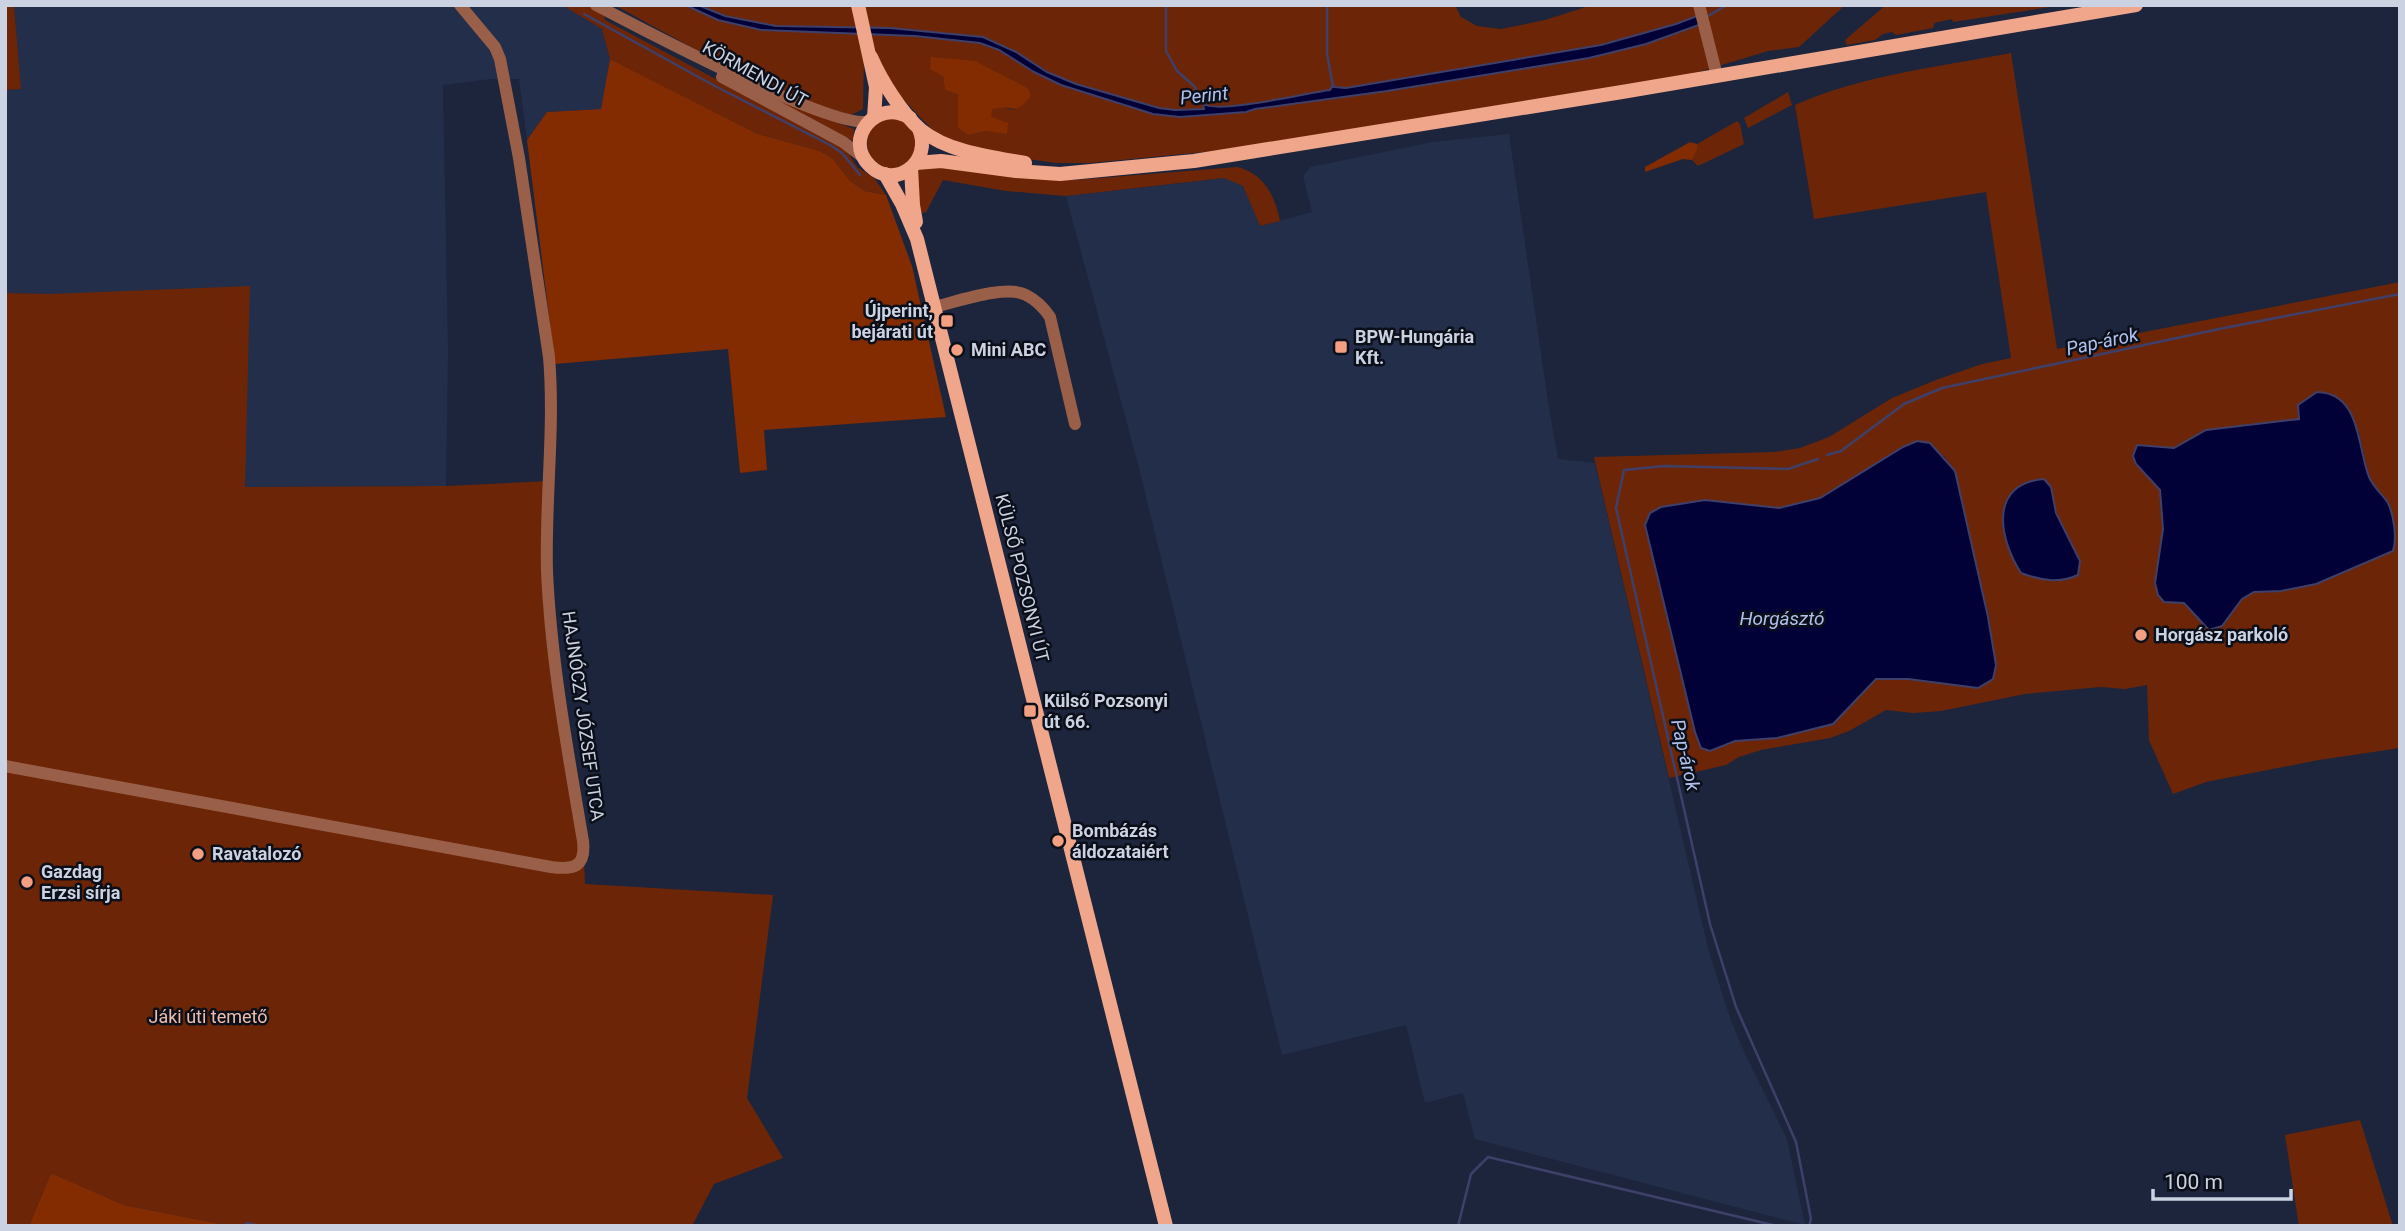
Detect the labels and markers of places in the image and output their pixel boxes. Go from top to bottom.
place label: Újperint, bejárati út [851,300,933,342]
marker: Újperint, bejárati út [939,313,955,329]
place label: BPW-Hungária Kft. [1355,326,1475,368]
place label: Mini ABC [971,339,1046,360]
marker: BPW-Hungária Kft. [1333,339,1349,355]
marker: Mini ABC [949,342,965,358]
place label: Horgász parkoló [2155,624,2288,645]
marker: Horgász parkoló [2133,627,2149,643]
place label: Külső Pozsonyi út 66. [1044,690,1168,732]
marker: Külső Pozsonyi út 66. [1022,703,1038,719]
place label: Bombázás áldozataiért [1072,820,1169,862]
marker: Bombázás áldozataiért [1050,833,1066,849]
place label: Ravatalozó [212,843,301,864]
marker: Ravatalozó [190,846,206,862]
place label: Gazdag Erzsi sírja [41,861,121,903]
marker: Gazdag Erzsi sírja [19,874,35,890]

